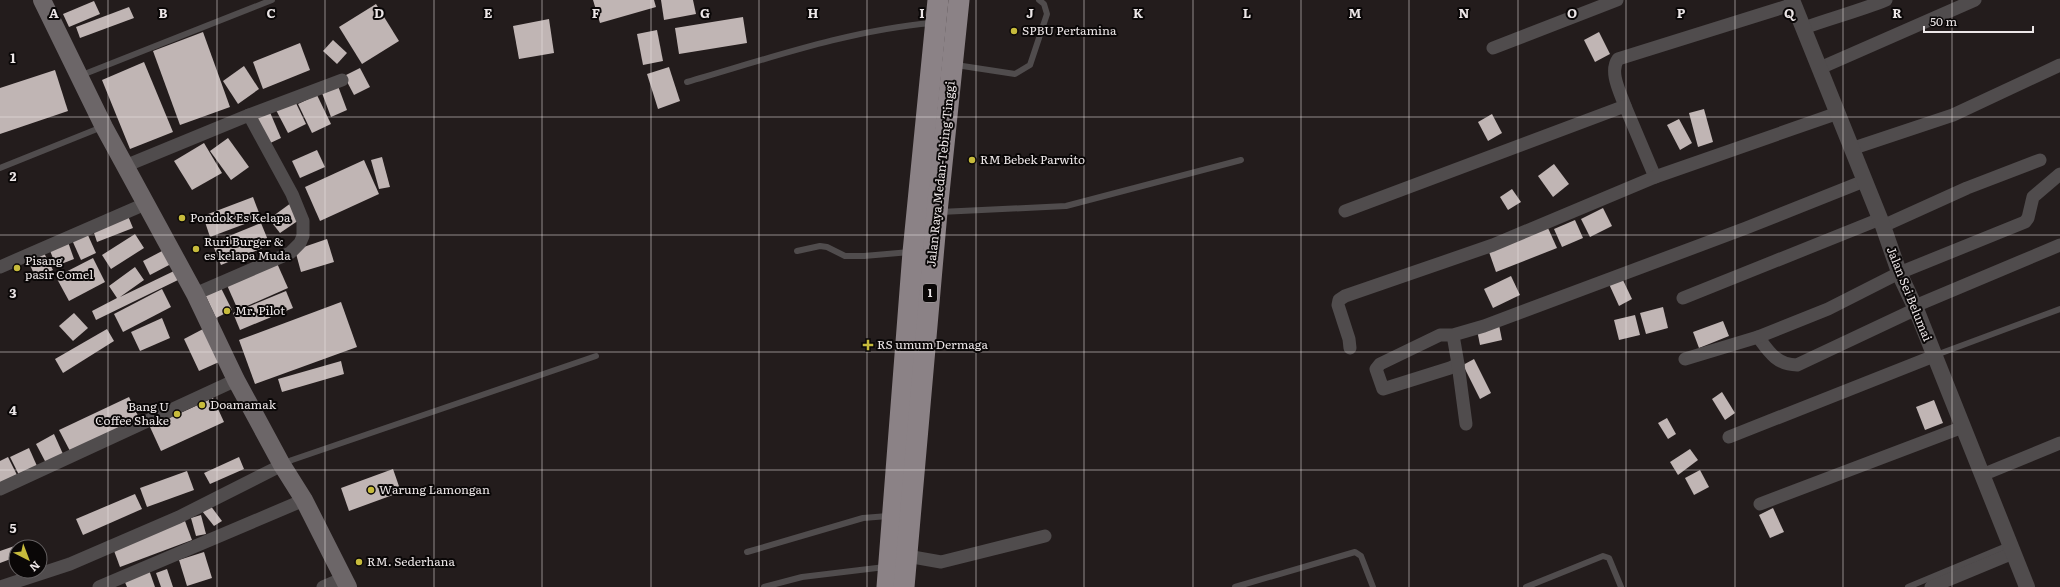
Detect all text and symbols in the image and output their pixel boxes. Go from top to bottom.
text: A [49,3,59,22]
text: B [159,3,168,22]
text: C [266,3,276,22]
text: D [374,3,384,22]
text: E [484,3,493,22]
text: F [592,3,600,22]
text: G [700,3,710,22]
text: H [808,3,819,22]
text: I [919,3,925,22]
text: J [1026,3,1034,22]
text: K [1133,3,1144,22]
text: L [1243,3,1251,22]
text: M [1349,3,1362,22]
text: N [1459,3,1470,22]
text: O [1567,3,1577,22]
text: P [1677,3,1686,22]
text: Q [1784,3,1796,22]
text: R [1892,3,1902,22]
scale bar [1924,8,2033,34]
text: 50 m [1930,12,1957,30]
place label: SPBU Pertamina [1022,21,1117,39]
marker: SPBU Pertamina [1009,26,1019,36]
text: 1 [10,48,16,67]
street label: Jalan Raya Medan-Tebing Tinggi [921,80,959,268]
place label: RM Bebek Parwito [980,150,1085,168]
marker: RM Bebek Parwito [967,155,977,165]
text: 2 [10,166,17,185]
place label: Pondok Es Kelapa [190,208,291,226]
marker: Pondok Es Kelapa [177,213,187,223]
place label: Ruri Burger & es kelapa Muda [204,232,291,264]
marker: Ruri Burger & es kelapa Muda [191,244,201,254]
street label: Jalan Sei Belumai [1883,244,1937,344]
place label: Pisang pasir Comel [25,251,93,283]
marker: Pisang pasir Comel [12,263,22,273]
text: 3 [9,283,17,302]
road number: 1 [923,284,937,302]
place label: Mr. Pilot [235,301,285,319]
marker: Mr. Pilot [222,306,232,316]
place label: RS umum Dermaga [877,335,988,353]
marker: RS umum Dermaga [862,339,874,351]
place label: Doamamak [210,395,277,413]
place label: Bang U Coffee Shake [95,397,169,429]
text: 4 [9,400,17,419]
marker: Doamamak [197,400,207,410]
marker: Bang U Coffee Shake [172,409,182,419]
place label: Warung Lamongan [379,480,490,498]
marker: Warung Lamongan [366,485,376,495]
text: 5 [9,518,17,537]
north arrow [8,539,48,579]
place label: RM. Sederhana [367,552,456,570]
marker: RM. Sederhana [354,557,364,567]
text: N [27,558,44,576]

